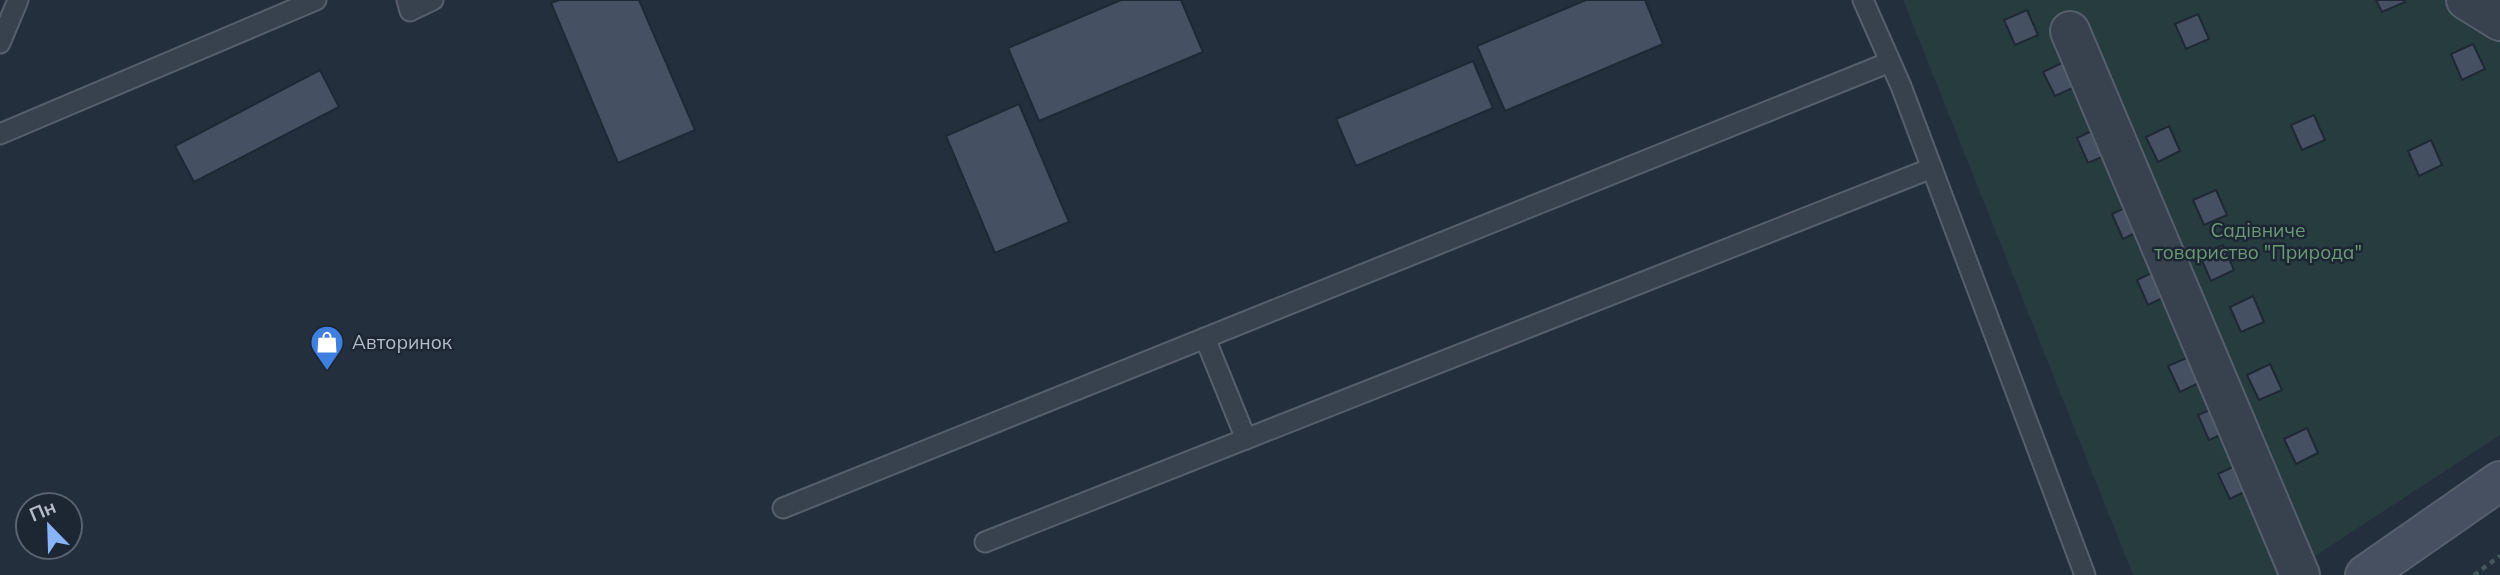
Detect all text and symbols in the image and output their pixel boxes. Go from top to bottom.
park label: Садівниче товариство "Природа" [2154,218,2362,264]
shop icon: Авторинок [308,323,346,372]
place label: Авторинок [352,330,453,354]
north arrow [14,491,84,561]
text: Пн [26,494,59,527]

